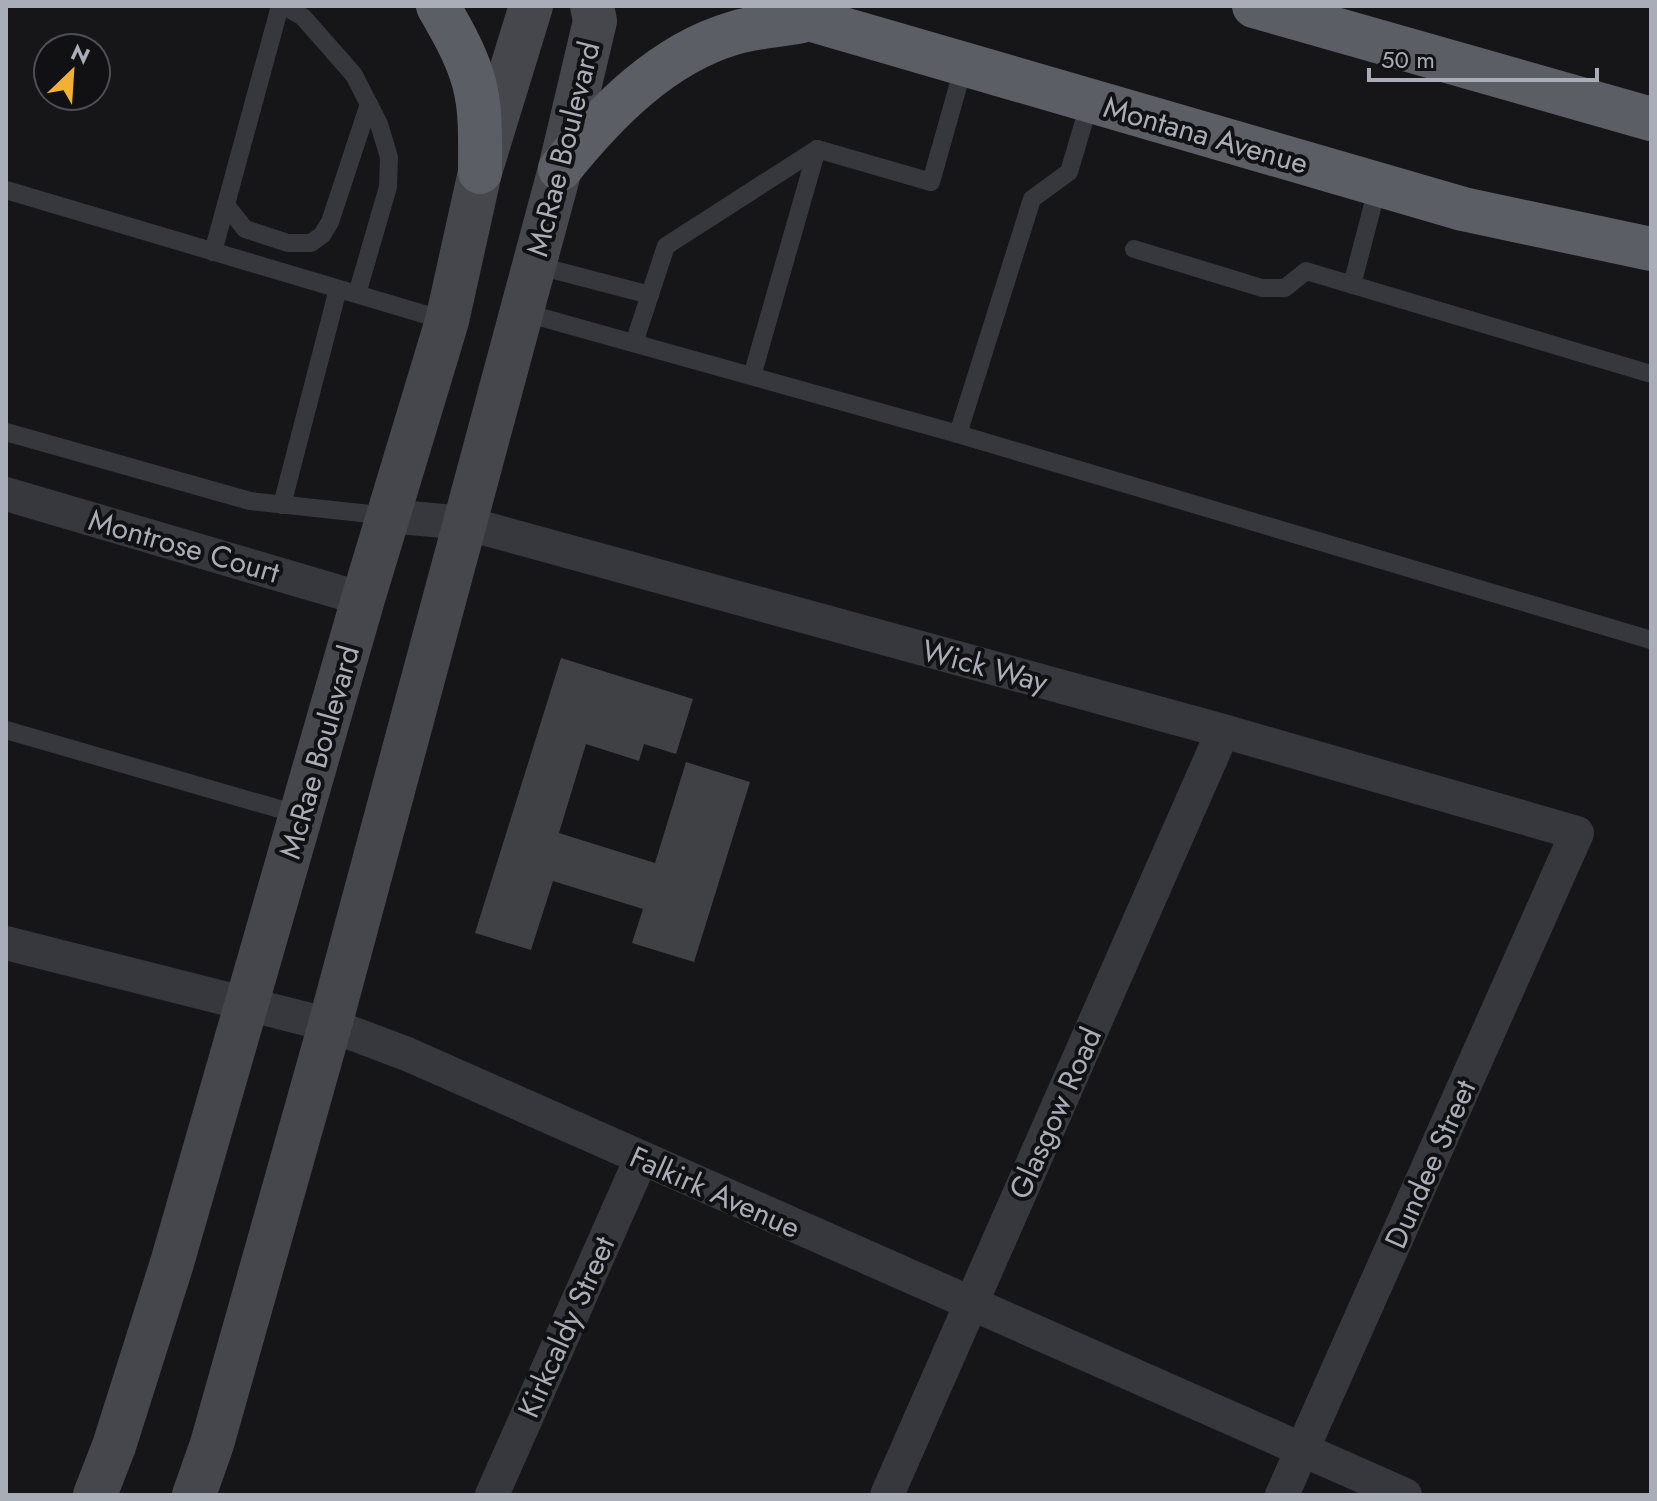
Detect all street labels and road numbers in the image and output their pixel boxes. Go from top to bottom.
street label: McRae Boulevard [516,37,610,261]
street label: Montana Avenue [1099,85,1313,185]
street label: Montrose Court [84,498,285,594]
street label: Wick Way [918,629,1053,704]
street label: McRae Boulevard [268,640,370,864]
street label: Glasgow Road [998,1020,1112,1206]
street label: Dundee Street [1374,1072,1487,1255]
street label: Falkirk Avenue [623,1135,807,1249]
street label: Kirkcaldy Street [507,1229,625,1425]

